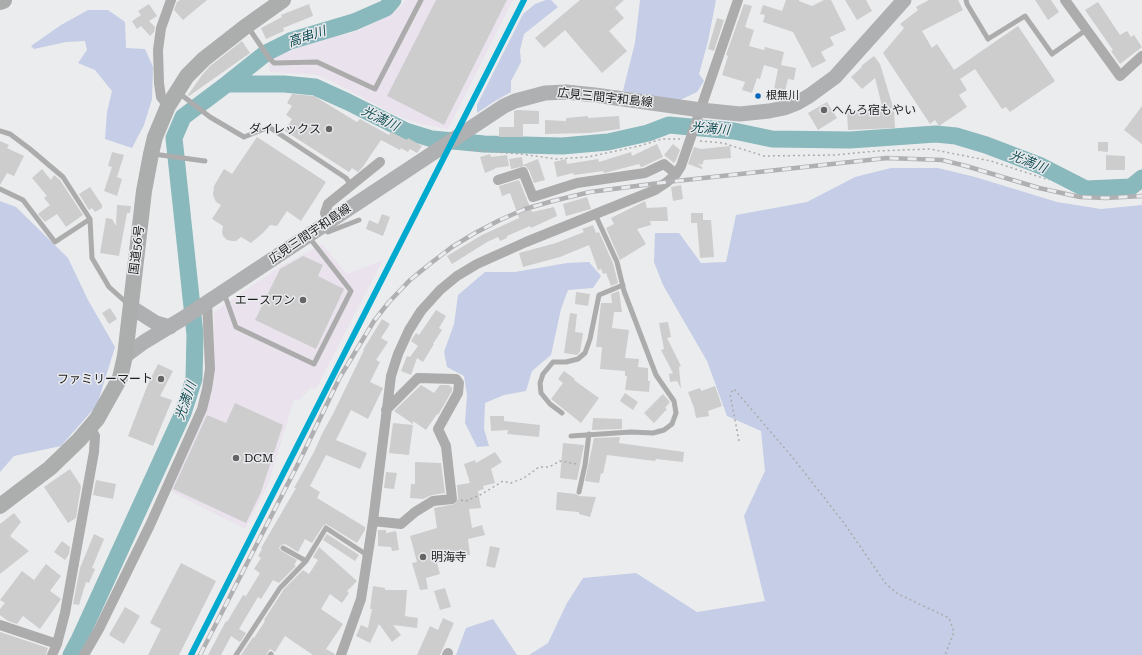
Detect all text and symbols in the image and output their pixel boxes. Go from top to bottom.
water label: 高串川 [286,24,328,50]
street label: 広見三間宇和島線 [557,86,653,110]
place label: 根無川 [766,89,799,103]
marker: 根無川 [753,91,763,101]
water label: 光満川 [359,103,401,135]
place label: へんろ宿もやい [832,103,916,117]
marker: へんろ宿もやい [819,105,829,115]
water label: 光満川 [690,120,730,138]
place label: ダイレックス [249,122,321,136]
marker: ダイレックス [324,124,334,134]
water label: 光満川 [1007,147,1049,177]
street label: 広見三間宇和島線 [266,201,354,267]
street label: 国道56号 [127,225,147,275]
place label: エースワン [235,293,295,307]
marker: エースワン [298,295,308,305]
place label: ファミリーマート [57,372,153,386]
marker: ファミリーマート [156,374,166,384]
water label: 光満川 [172,380,200,422]
place label: DCM [244,451,273,465]
marker: DCM [231,453,241,463]
place label: 明海寺 [431,550,467,564]
marker: 明海寺 [418,552,428,562]

